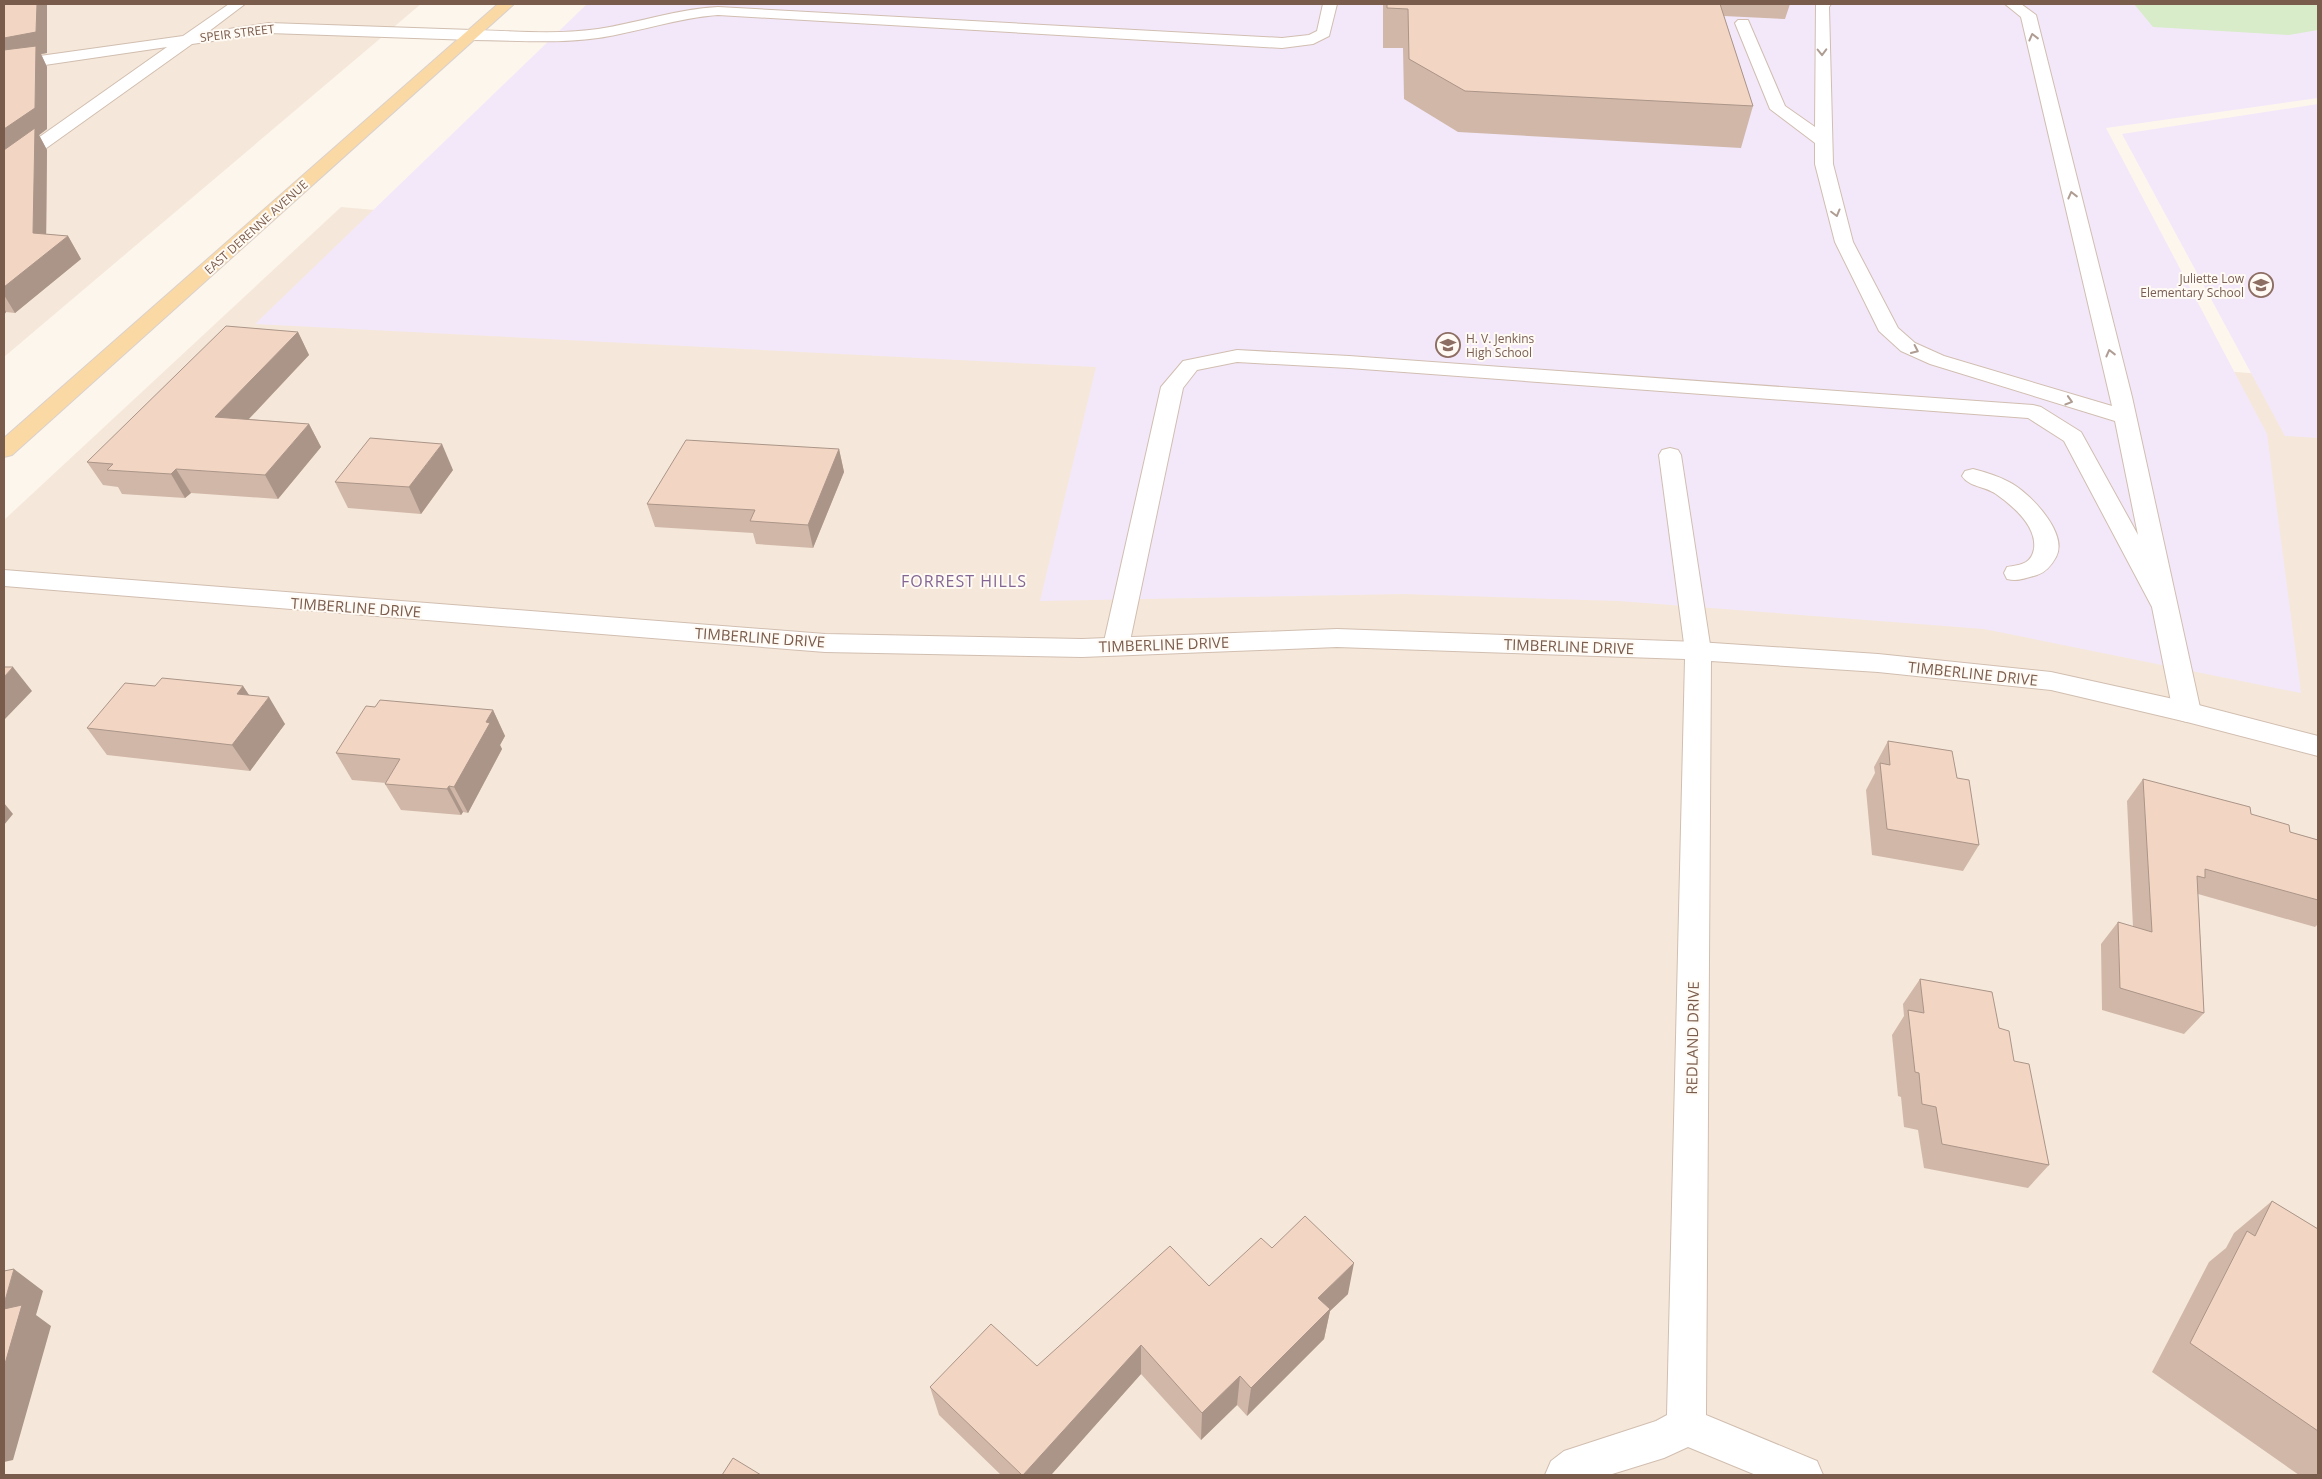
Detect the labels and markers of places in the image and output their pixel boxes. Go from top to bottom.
place label: Juliette Low Elementary School [2140,270,2245,301]
school or university icon: Juliette Low Elementary School [2248,272,2274,298]
place label: H. V. Jenkins High School [1466,330,1535,361]
school or university icon: H. V. Jenkins High School [1435,332,1461,358]

